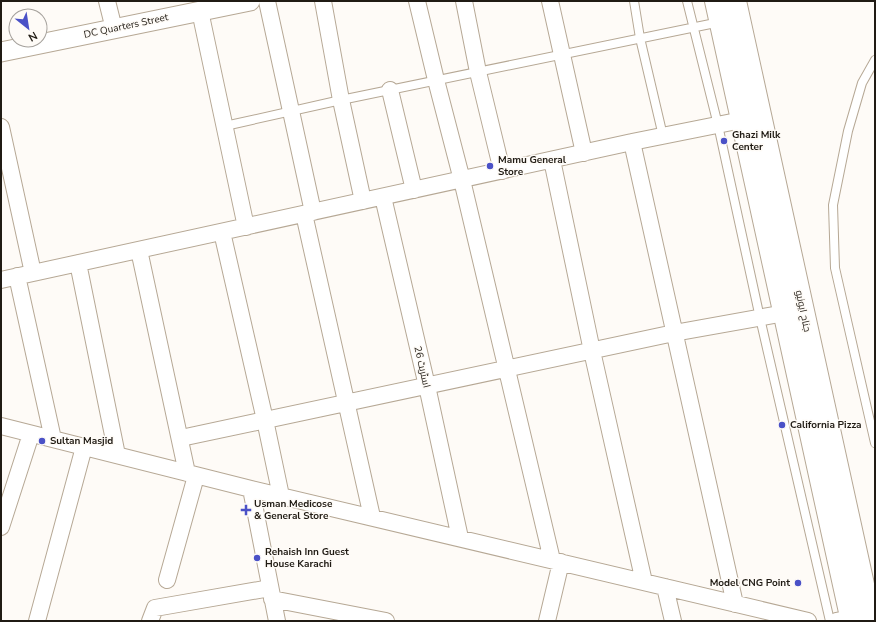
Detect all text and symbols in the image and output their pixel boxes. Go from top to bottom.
north arrow [8,8,48,48]
street label: DC Quarters Street [82,10,170,42]
text: N [25,28,40,45]
place label: Ghazi Milk Center [732,128,781,154]
marker: Ghazi Milk Center [719,136,729,146]
place label: Mamu General Store [498,153,567,179]
marker: Mamu General Store [485,161,495,171]
street label: جناح ایونیو [792,289,814,333]
street label: اسٹریٹ 26 [410,345,434,389]
place label: California Pizza [790,418,862,432]
marker: California Pizza [777,420,787,430]
place label: Sultan Masjid [50,434,113,448]
marker: Sultan Masjid [37,436,47,446]
place label: Usman Medicose & General Store [254,497,333,523]
marker: Usman Medicose & General Store [241,505,251,515]
place label: Rehaish Inn Guest House Karachi [265,545,349,571]
marker: Rehaish Inn Guest House Karachi [252,553,262,563]
place label: Model CNG Point [710,576,790,590]
marker: Model CNG Point [793,578,803,588]

